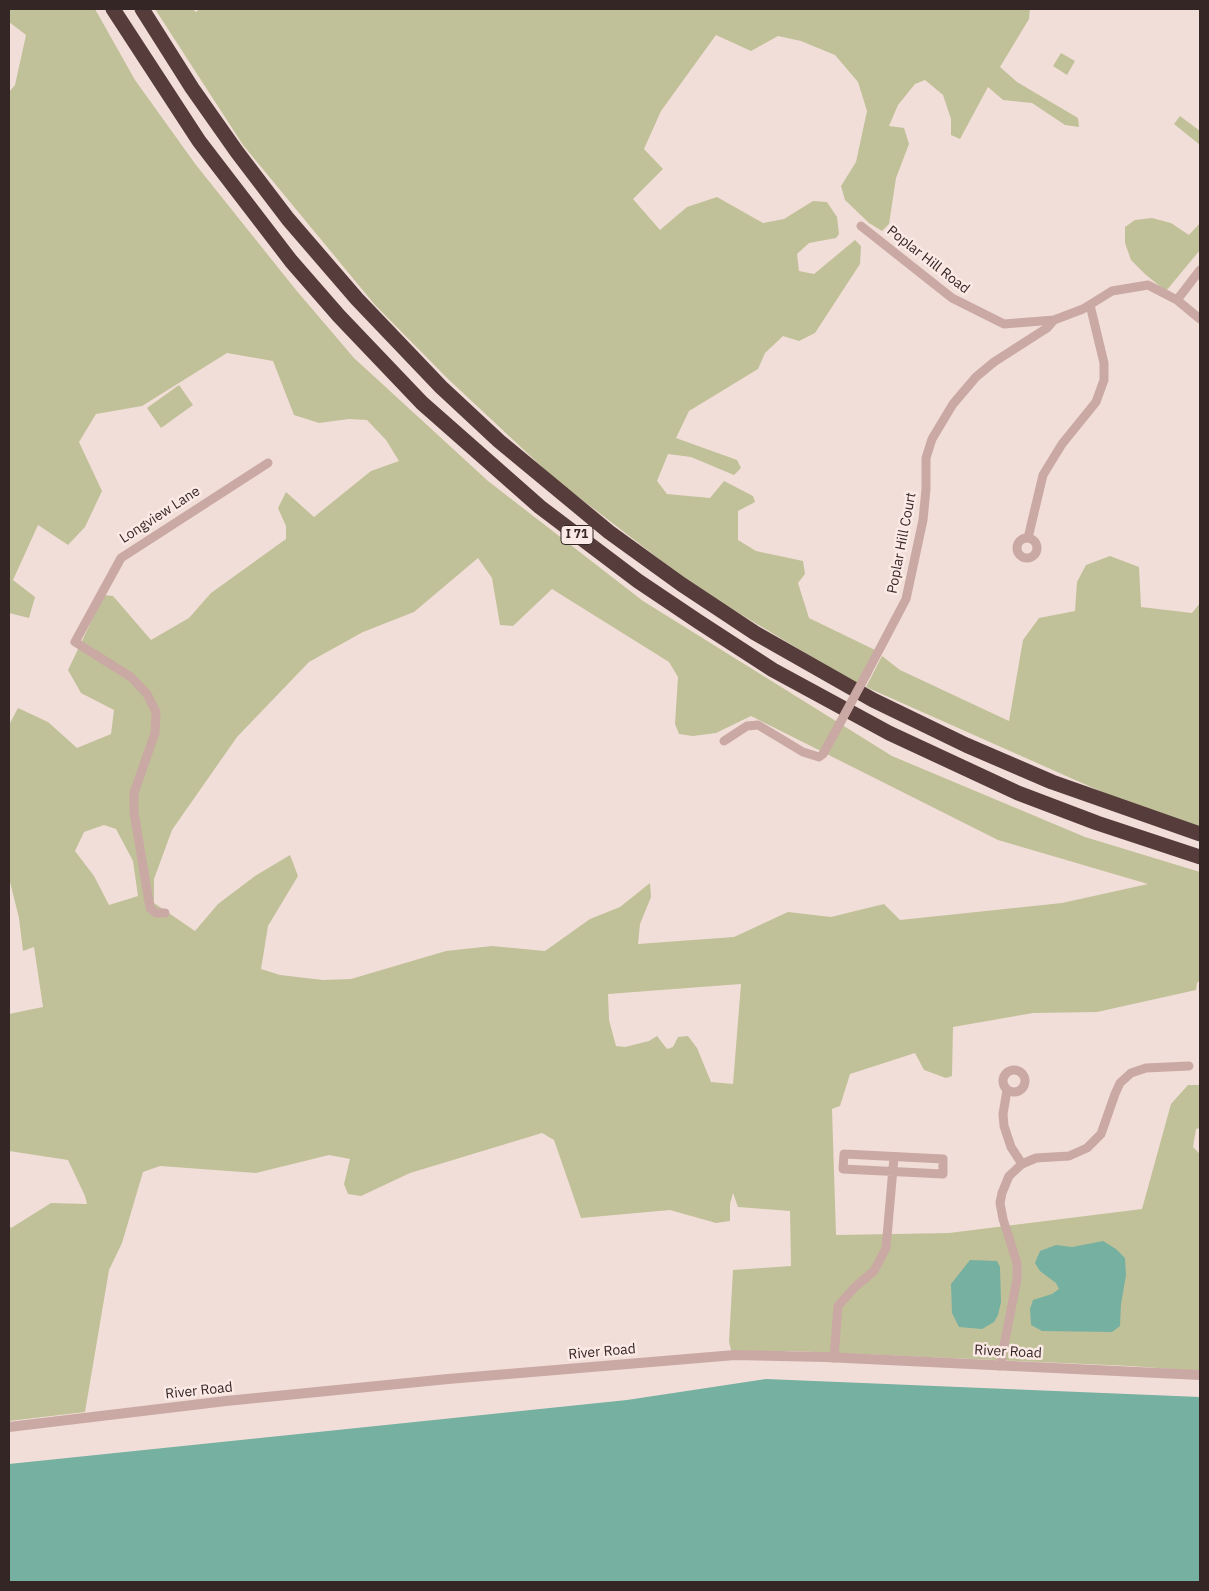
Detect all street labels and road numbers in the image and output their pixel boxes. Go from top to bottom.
street label: Poplar Hill Road [883,222,973,298]
street label: Longview Lane [117,483,203,547]
street label: Poplar Hill Court [884,491,920,595]
road number: I 71 [561,526,593,544]
street label: River Road [568,1341,636,1363]
street label: River Road [974,1342,1042,1362]
street label: River Road [165,1379,233,1403]

